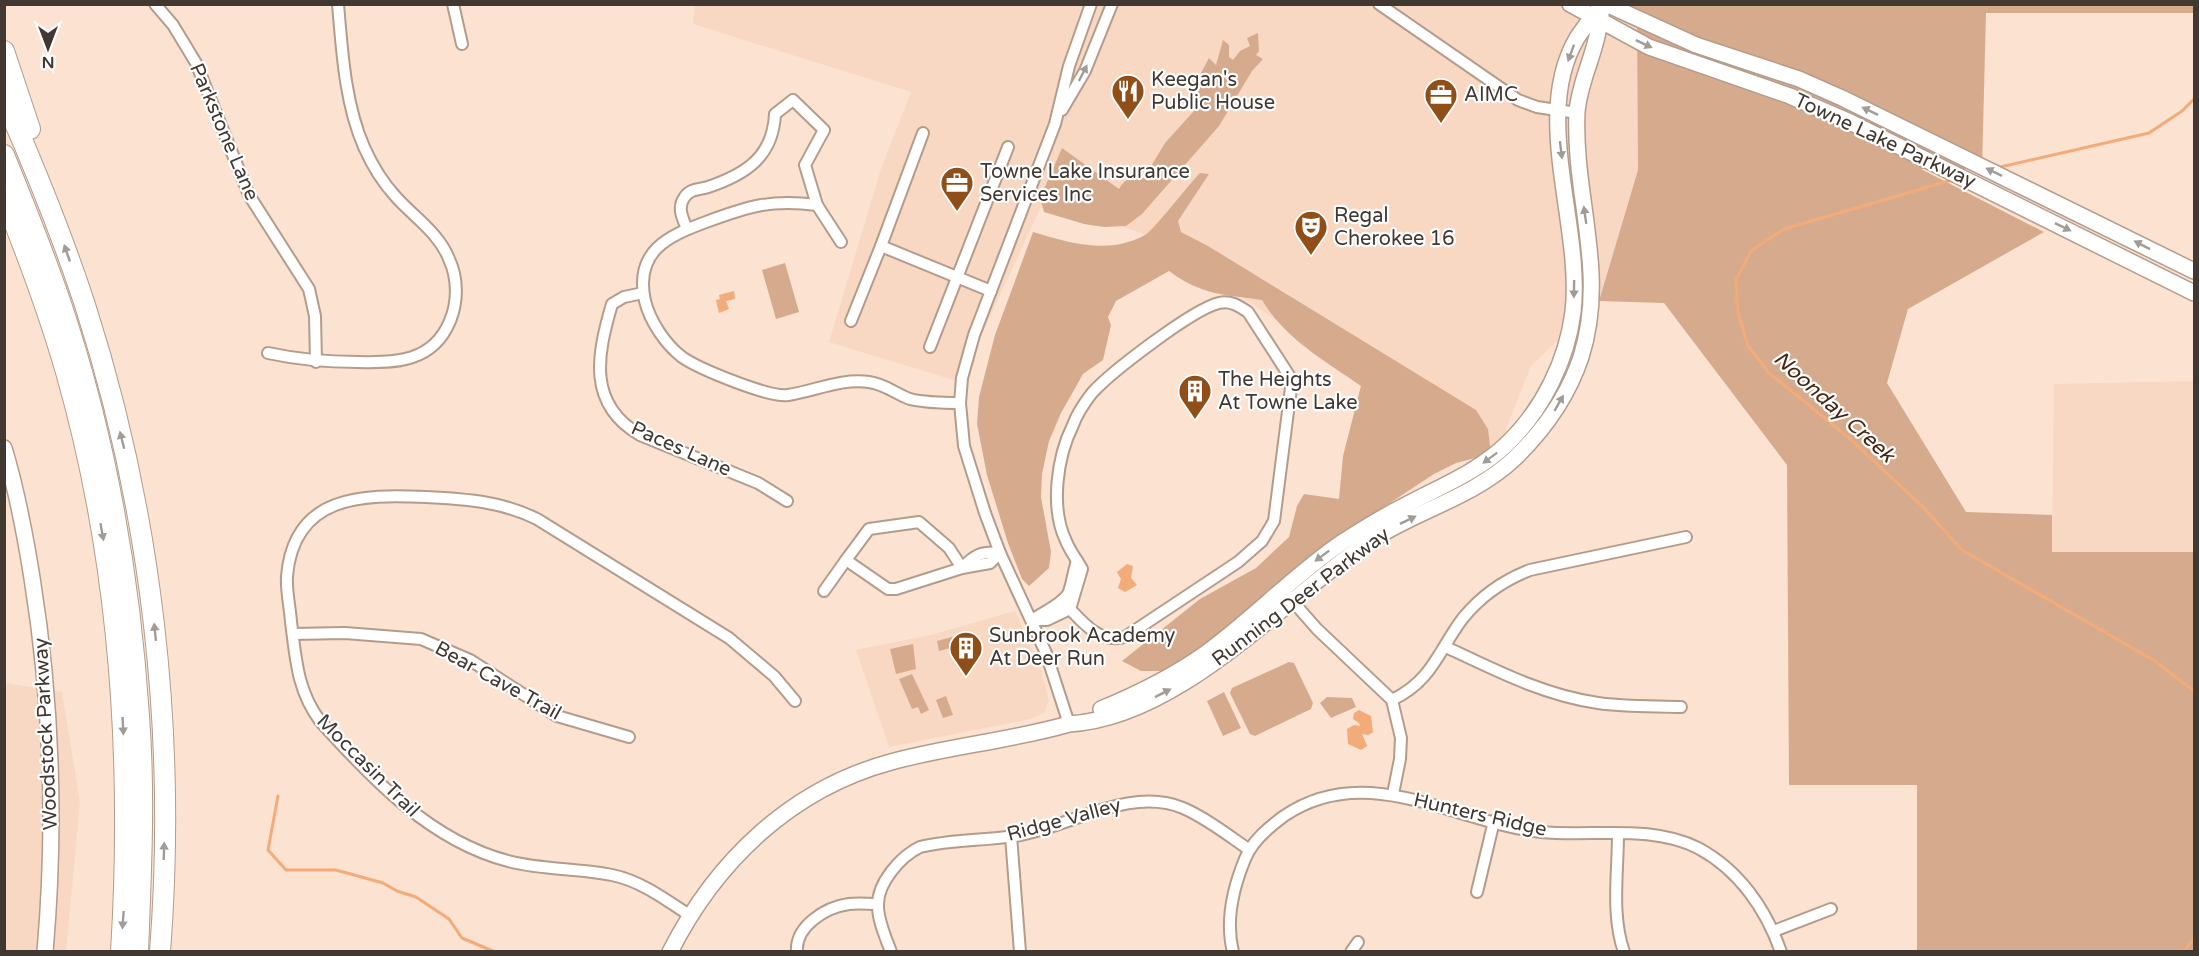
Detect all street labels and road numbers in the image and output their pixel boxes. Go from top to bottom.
street label: Parkstone Lane [184,60,264,204]
street label: Towne Lake Parkway [1790,88,1980,194]
street label: Paces Lane [627,416,735,482]
street label: Running Deer Parkway [1207,522,1395,672]
street label: Bear Cave Trail [431,636,565,726]
street label: Woodstock Parkway [29,637,63,831]
street label: Moccasin Trail [312,710,424,822]
street label: Hunters Ridge [1411,788,1549,842]
street label: Ridge Valley [1004,793,1124,847]

